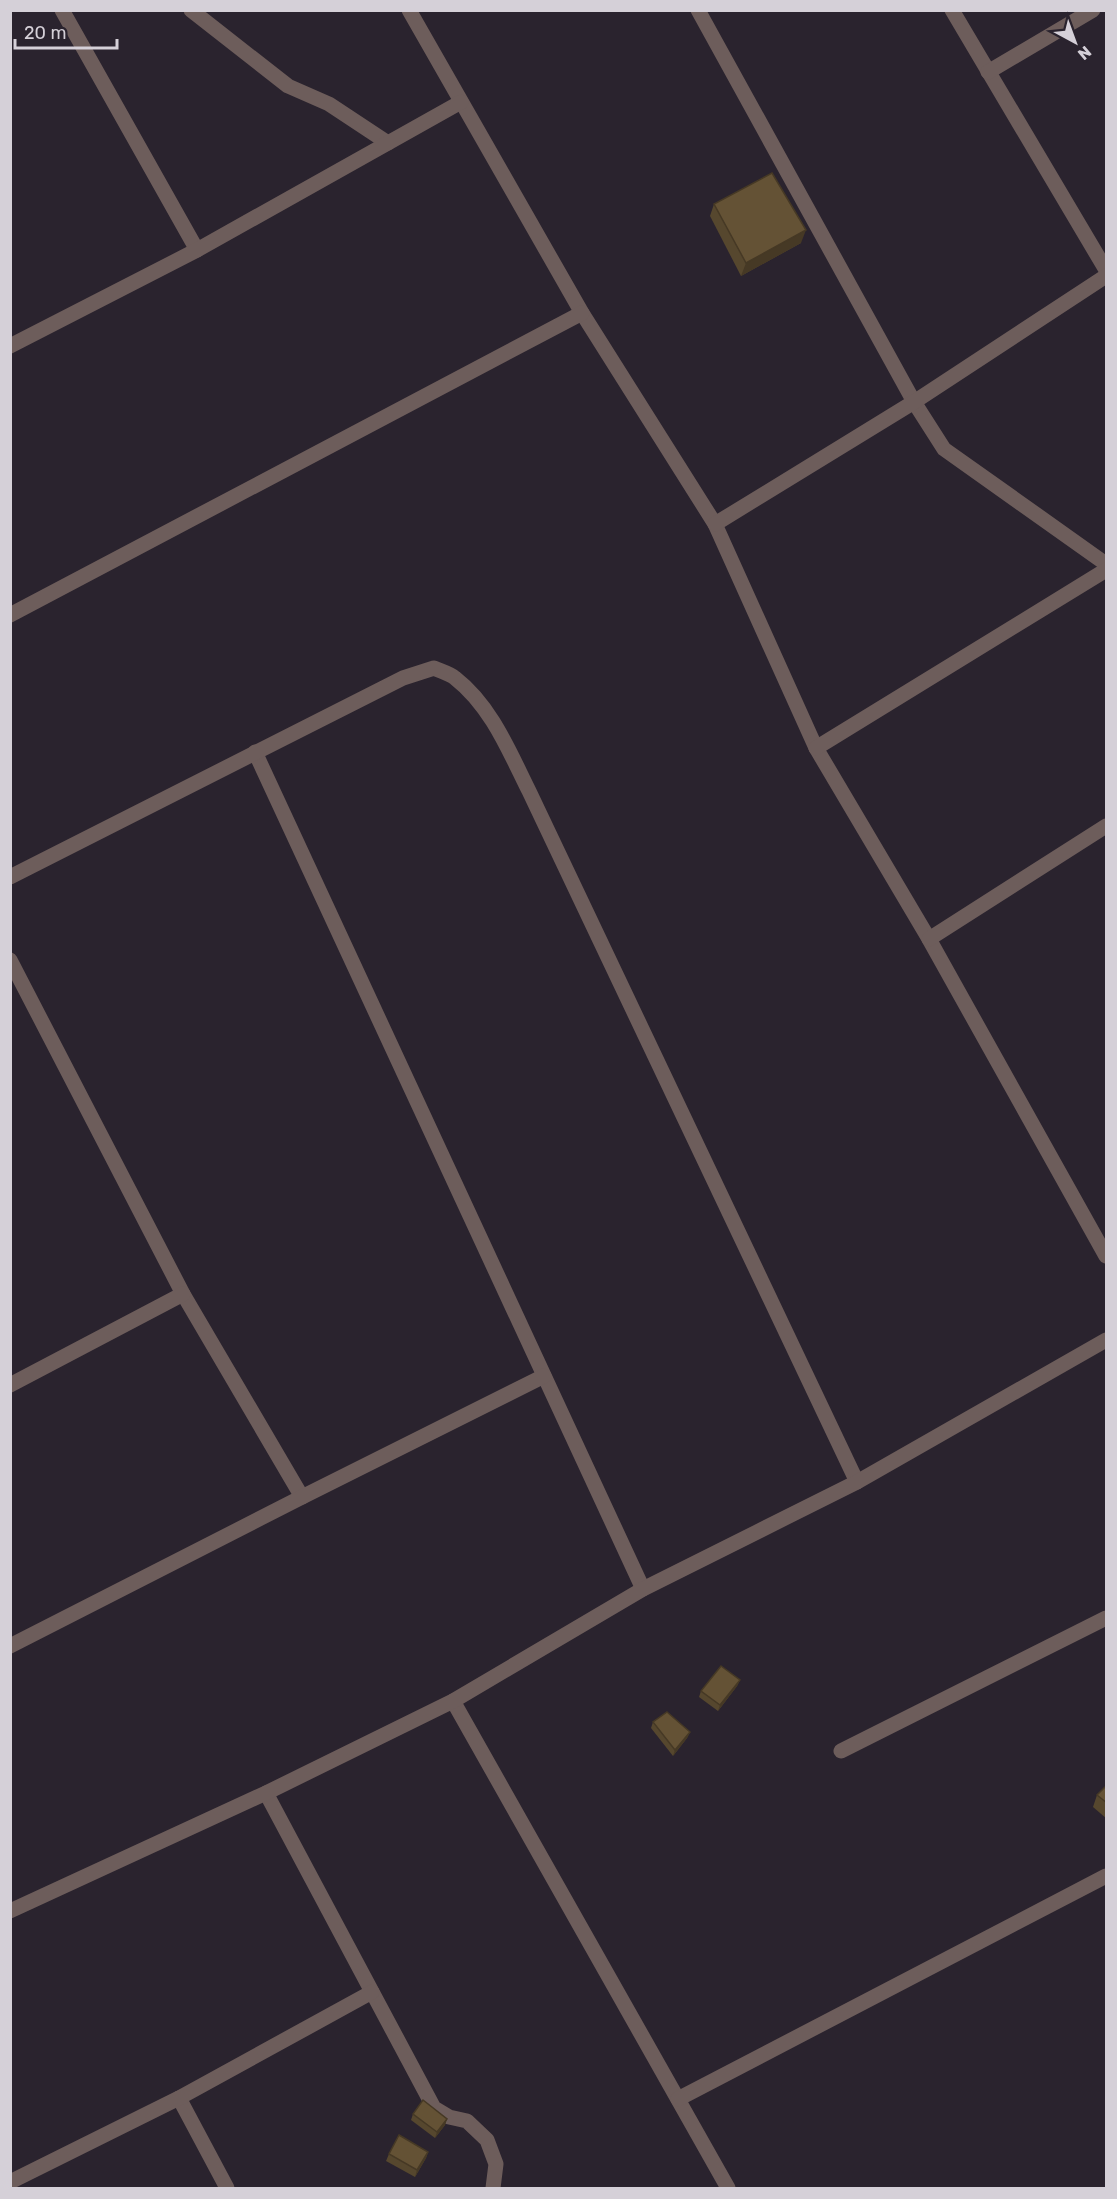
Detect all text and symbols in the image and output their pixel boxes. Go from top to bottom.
scale bar [15,12,117,50]
north arrow [1045,12,1105,72]
text: 20 m [24,22,66,44]
text: N [1074,42,1095,64]

